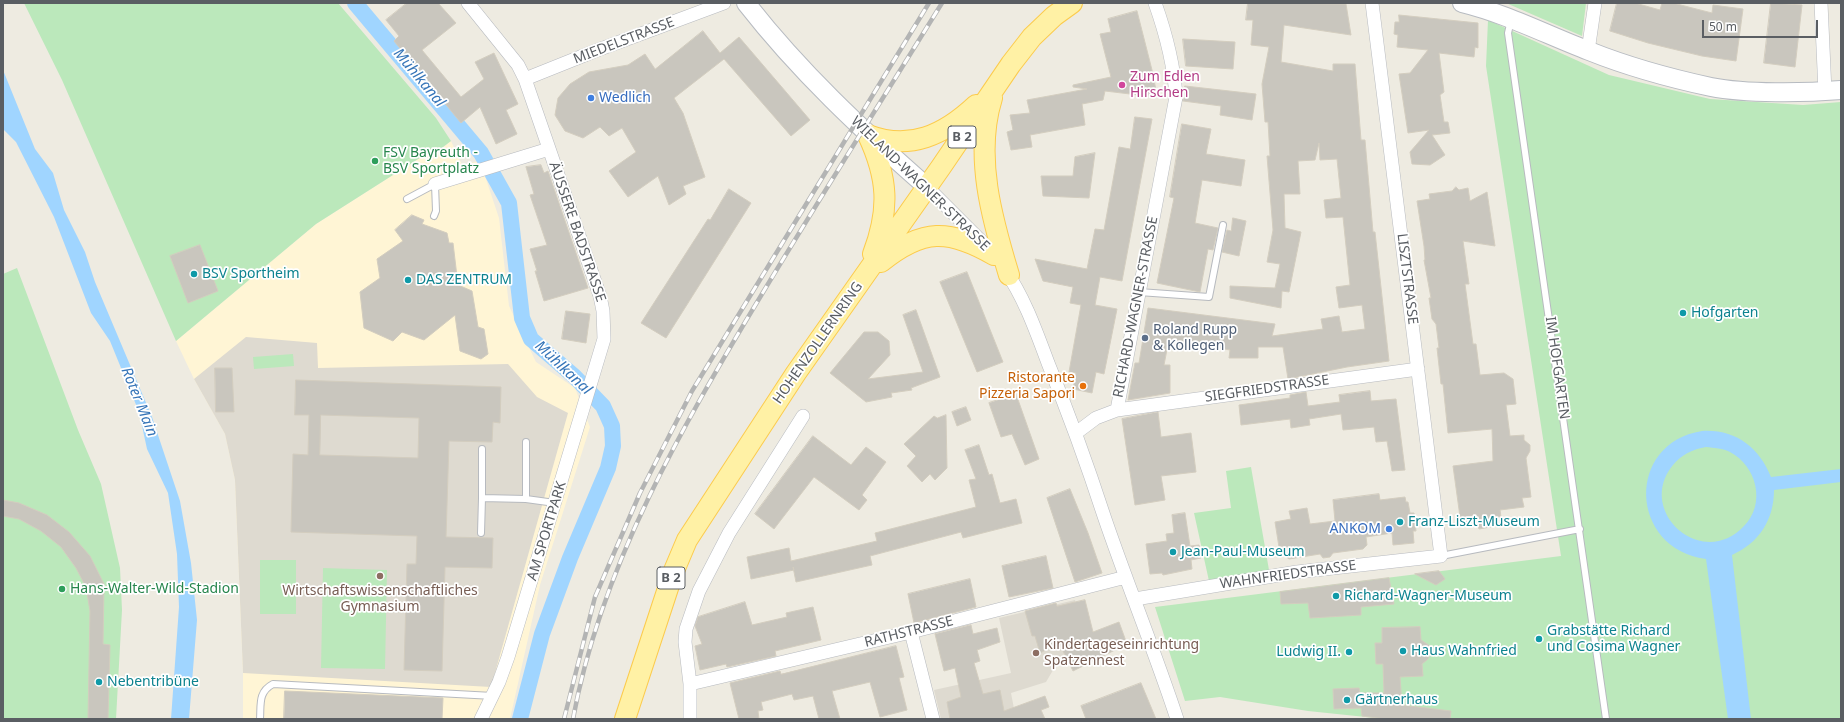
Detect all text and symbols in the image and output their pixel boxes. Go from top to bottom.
scale bar [1704,12,1820,38]
street label: MIEDELSTRASSE [571,14,677,68]
text: 50 m [1709,18,1737,35]
water label: Mühlkanal [389,45,449,111]
place label: Zum Edlen Hirschen [1130,69,1200,102]
marker: Zum Edlen Hirschen [1117,80,1127,90]
place label: Wedlich [599,90,651,106]
marker: Wedlich [586,93,596,103]
street label: WIELAND-WAGNER-STRASSE [847,113,993,255]
road number: B 2 [948,126,976,148]
place label: FSV Bayreuth - BSV Sportplatz [383,145,479,178]
marker: FSV Bayreuth - BSV Sportplatz [370,156,380,166]
street label: ÄUSSERE BADSTRASSE [545,160,609,304]
street label: RICHARD-WAGNER-STRASSE [1110,215,1162,399]
street label: LISZTSTRASSE [1393,232,1421,326]
place label: BSV Sportheim [202,266,300,282]
marker: BSV Sportheim [189,269,199,279]
place label: DAS ZENTRUM [416,272,512,288]
marker: DAS ZENTRUM [403,275,413,285]
street label: HOHENZOLLERNRING [770,279,866,407]
place label: Hofgarten [1691,305,1759,321]
marker: Hofgarten [1678,308,1688,318]
street label: IM HOFGARTEN [1541,315,1573,421]
place label: Roland Rupp & Kollegen [1153,322,1237,354]
marker: Roland Rupp & Kollegen [1140,333,1150,343]
water label: Mühlkanal [531,337,595,399]
water label: Roter Main [117,365,161,439]
place label: Ristorante Pizzeria Sapori [979,370,1075,402]
street label: SIEGFRIEDSTRASSE [1204,372,1330,406]
marker: Ristorante Pizzeria Sapori [1078,381,1088,391]
street label: AM SPORTPARK [524,479,570,583]
place label: Franz-Liszt-Museum [1408,514,1540,530]
marker: Franz-Liszt-Museum [1395,517,1405,527]
place label: ANKOM [1329,521,1381,537]
marker: ANKOM [1384,524,1394,534]
place label: Jean-Paul-Museum [1181,544,1305,560]
marker: Jean-Paul-Museum [1168,547,1178,557]
street label: WAHNFRIEDSTRASSE [1219,557,1357,593]
road number: B 2 [657,567,685,589]
marker: Wirtschaftswissenschaftliches Gymnasium [375,571,385,581]
place label: Hans-Walter-Wild-Stadion [70,581,239,597]
place label: Wirtschaftswissenschaftliches Gymnasium [282,583,478,616]
marker: Hans-Walter-Wild-Stadion [57,584,67,594]
place label: Richard-Wagner-Museum [1344,588,1512,604]
marker: Richard-Wagner-Museum [1331,591,1341,601]
street label: RATHSTRASSE [863,613,955,651]
place label: Grabstätte Richard und Cosima Wagner [1547,623,1680,656]
marker: Grabstätte Richard und Cosima Wagner [1534,634,1544,644]
place label: Kindertageseinrichtung Spatzennest [1044,637,1199,670]
place label: Haus Wahnfried [1411,643,1517,659]
place label: Ludwig II. [1276,644,1341,660]
marker: Haus Wahnfried [1398,646,1408,656]
marker: Ludwig II. [1344,647,1354,657]
marker: Kindertageseinrichtung Spatzennest [1031,648,1041,658]
place label: Nebentribüne [107,674,199,690]
marker: Nebentribüne [94,677,104,687]
place label: Gärtnerhaus [1355,692,1438,708]
marker: Gärtnerhaus [1342,695,1352,705]

